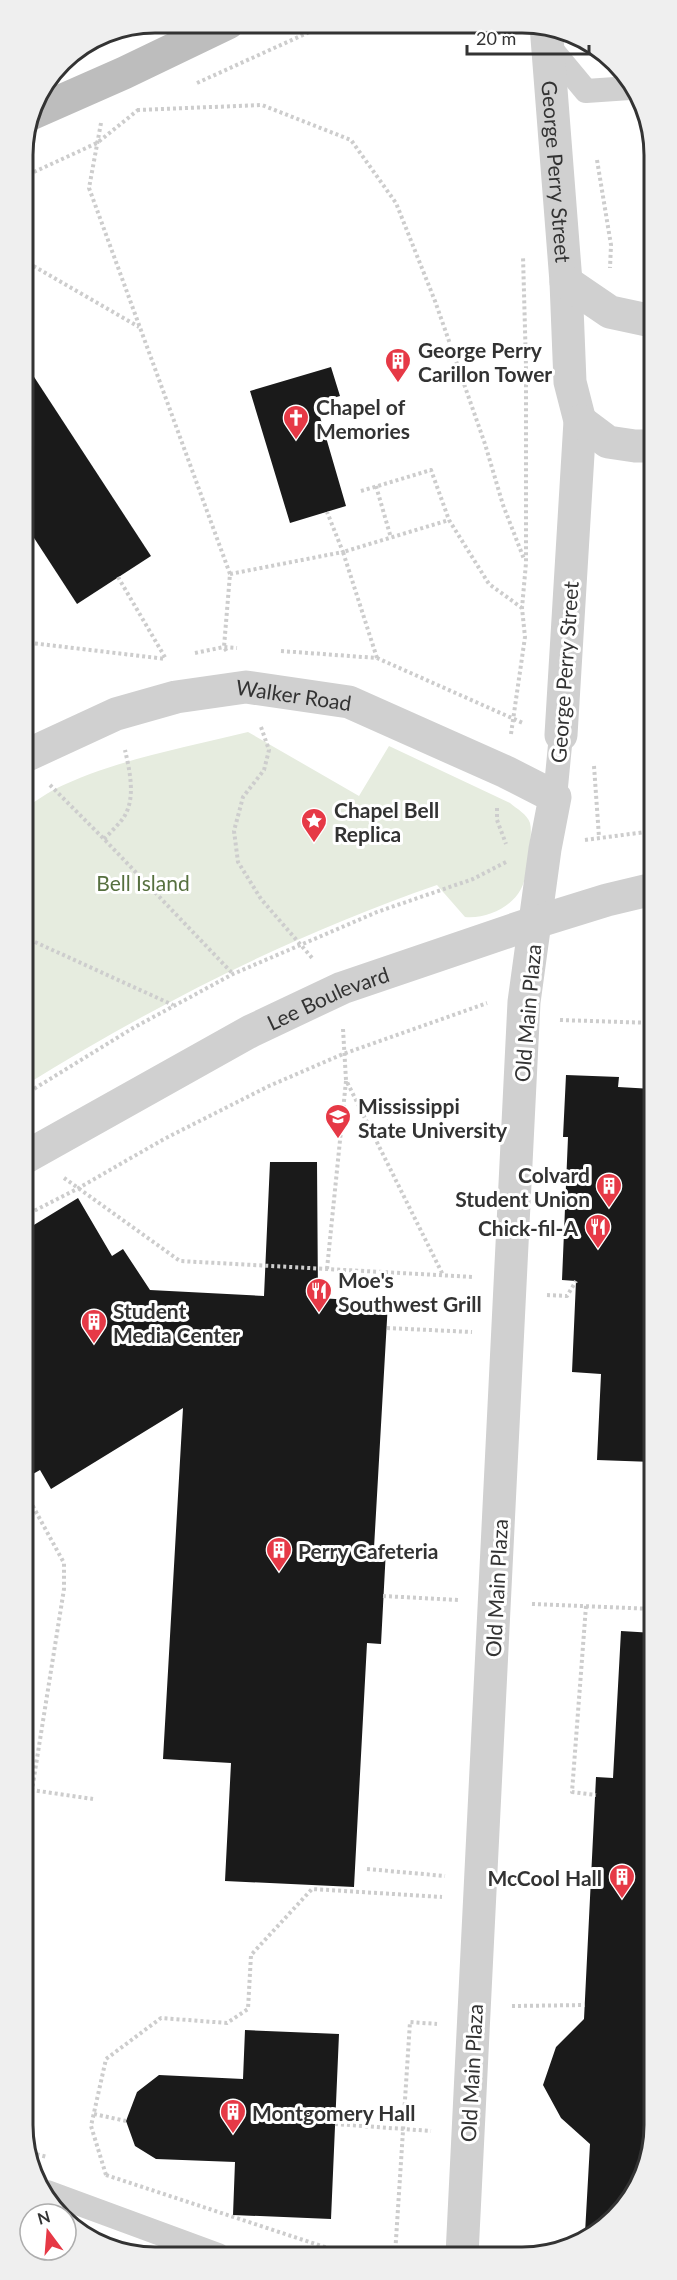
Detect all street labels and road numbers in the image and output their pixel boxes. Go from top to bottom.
street label: George Perry Street [538,80,577,264]
street label: George Perry Street [545,580,583,764]
street label: Walker Road [235,673,353,715]
street label: Old Main Plaza [509,943,545,1083]
street label: Lee Boulevard [262,961,392,1034]
street label: Old Main Plaza [480,1518,512,1658]
street label: Old Main Plaza [455,2003,487,2143]

